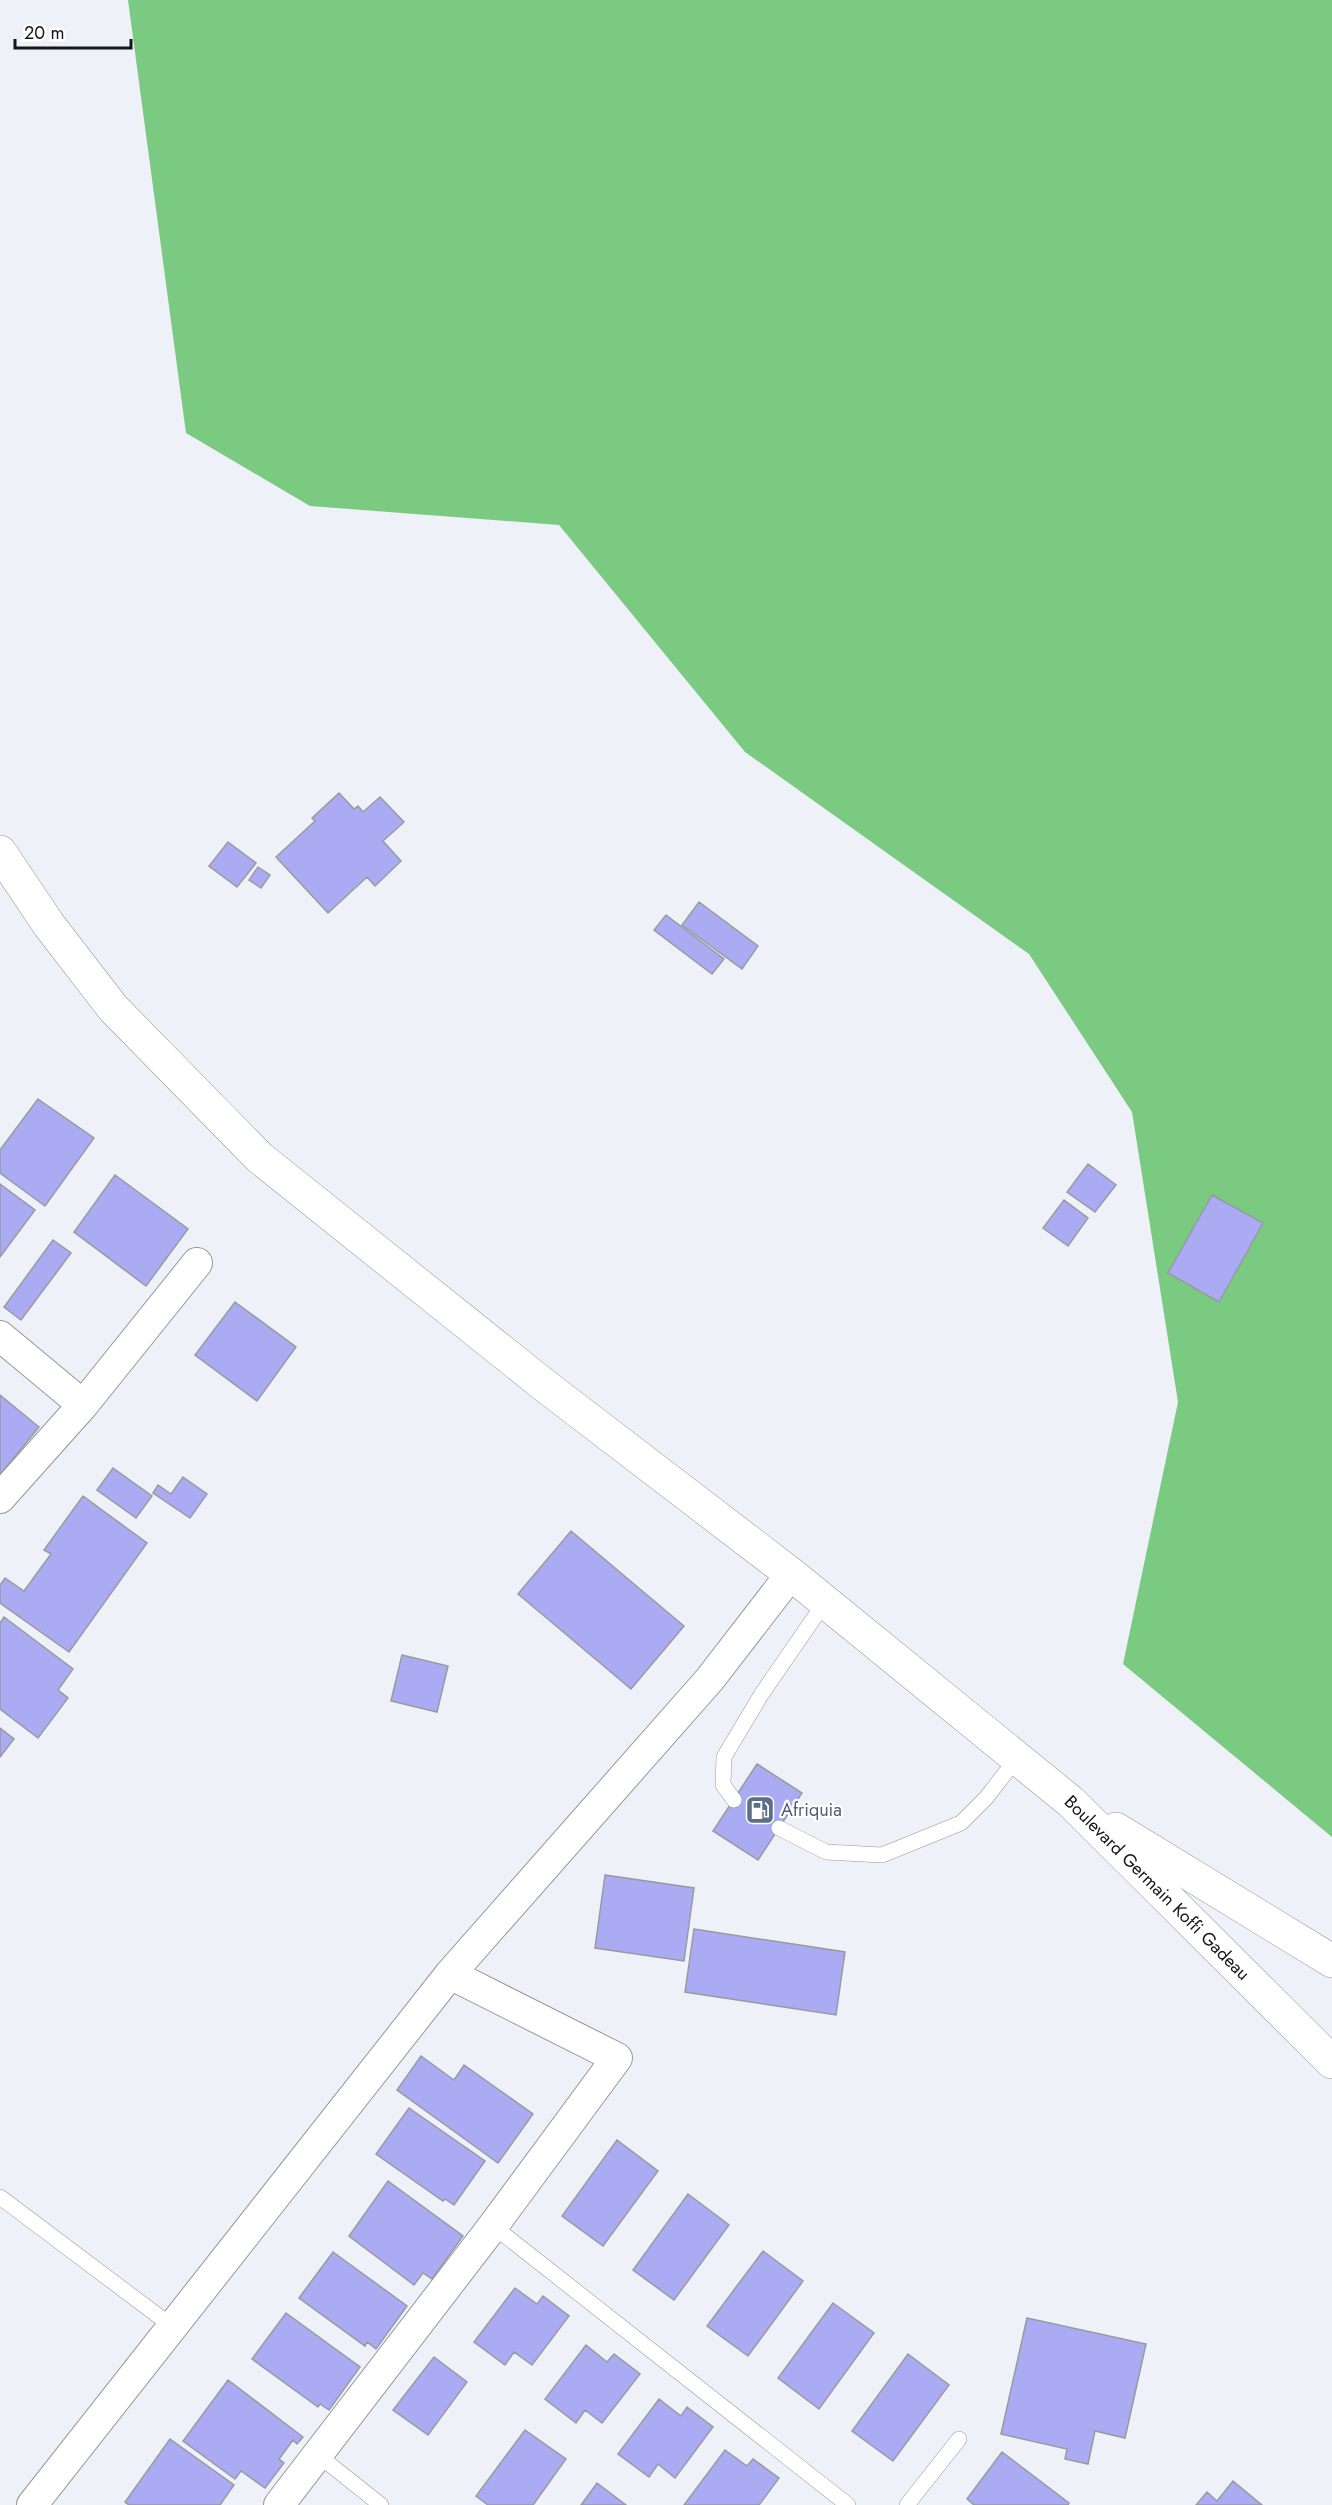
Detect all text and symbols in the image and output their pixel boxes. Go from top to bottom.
scale bar [15,12,130,50]
text: 20 m [24,20,64,46]
street label: Boulevard Germain Koffi Gadeau [1058,1789,1256,1986]
fuel station icon: Afriquia [744,1794,776,1826]
place label: Afriquia [781,1797,842,1823]

